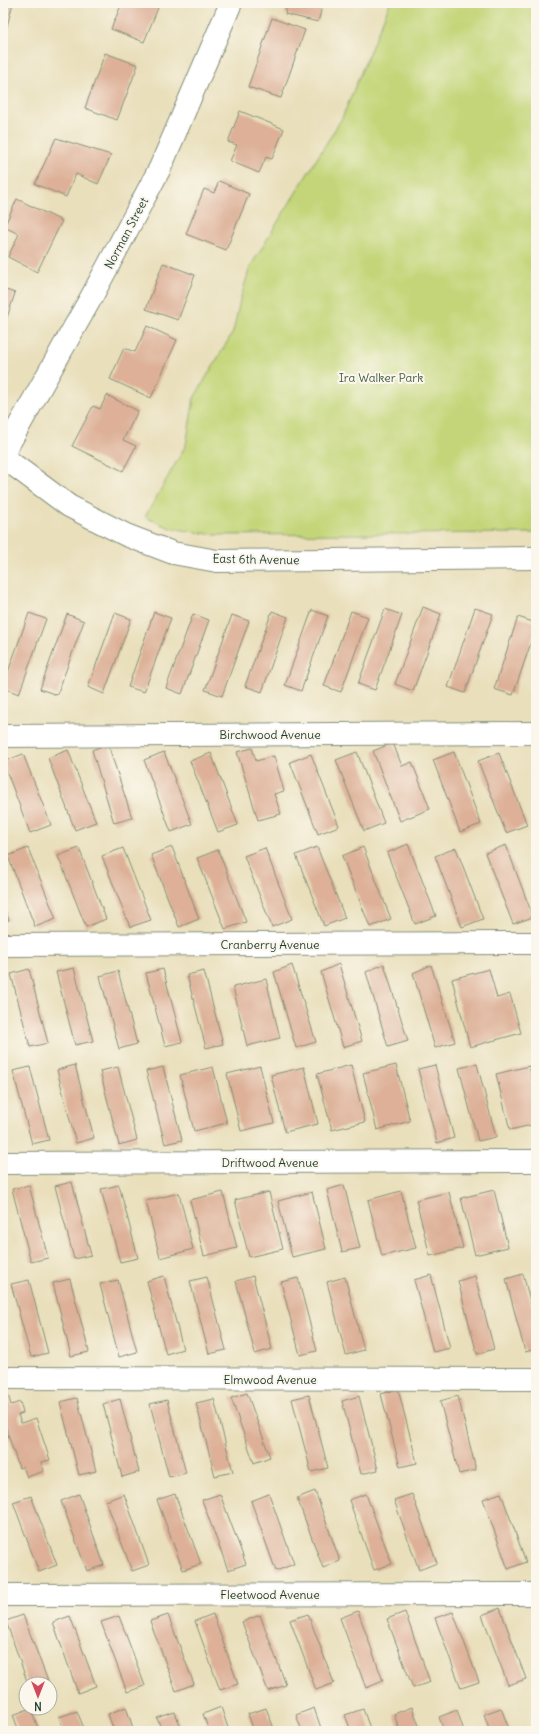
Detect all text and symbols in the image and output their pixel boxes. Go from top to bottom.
street label: Norman Street [101,195,151,271]
park label: Ira Walker Park [339,370,423,385]
street label: East 6th Avenue [212,551,300,567]
street label: Birchwood Avenue [219,727,321,742]
street label: Cranberry Avenue [220,937,320,952]
street label: Driftwood Avenue [221,1155,319,1170]
street label: Elmwood Avenue [223,1372,317,1387]
street label: Fleetwood Avenue [220,1587,320,1602]
north arrow [18,1676,58,1716]
text: N [34,1699,42,1713]

